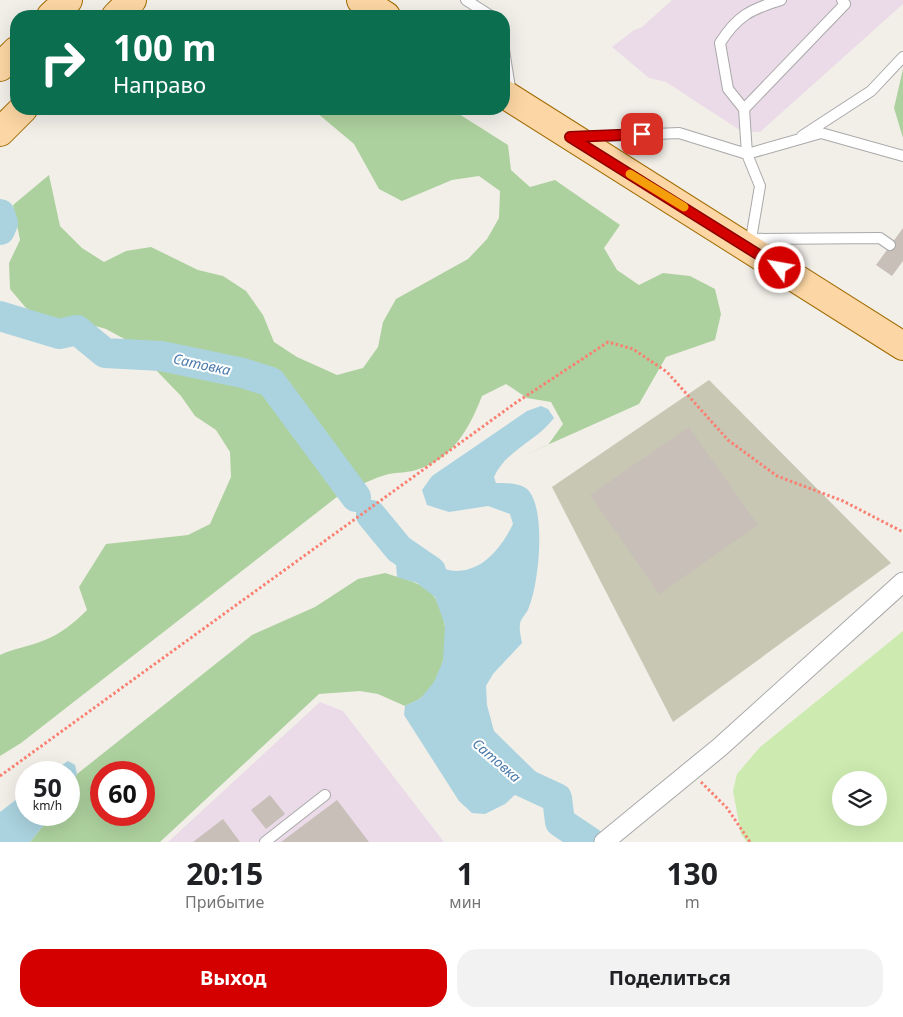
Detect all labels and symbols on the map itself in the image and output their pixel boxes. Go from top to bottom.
pin [621,113,663,155]
position arrow [753,241,805,293]
water label: Сатовка [172,349,232,379]
water label: Сатовка [469,734,525,786]
speed limit sign: 60 [90,761,155,826]

